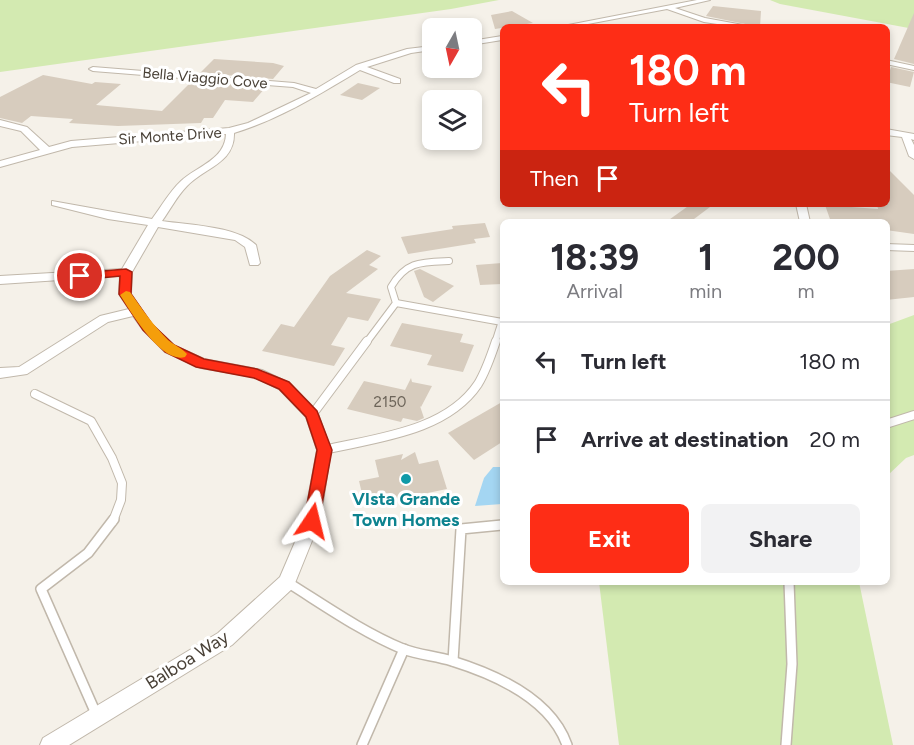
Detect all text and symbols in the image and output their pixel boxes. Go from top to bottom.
north arrow [422,18,482,78]
map controls [422,18,482,150]
text: 180 m [629,45,746,96]
icon: left [530,48,608,126]
street label: Bella Viaggio Cove [142,64,268,92]
button: layers [422,90,482,150]
text: Turn left [629,96,729,129]
street label: Sir Monte Drive [118,123,222,149]
icon: arrive [591,162,624,195]
text: Then [530,165,579,192]
text: 18:39 [550,236,639,279]
text: 1 [698,236,713,279]
text: 200 [772,236,840,279]
pin [54,250,105,301]
icon: arrive [63,259,96,292]
text: Arrival [566,279,623,303]
text: min [689,279,722,303]
text: m [798,279,815,303]
icon: left [530,345,563,378]
text: Turn left [581,348,667,375]
text: 180 m [799,348,860,375]
house number: 2150 [374,393,406,411]
icon: arrive [530,423,563,456]
text: Arrive at destination [581,426,789,453]
text: 20 m [809,426,860,453]
marker: VIsta Grande Town Homes [399,472,413,486]
place label: VIsta Grande Town Homes [352,488,460,531]
position arrow [280,489,344,553]
button: Exit [530,504,689,573]
button: Share [701,504,860,573]
street label: Balboa Way [141,626,233,694]

